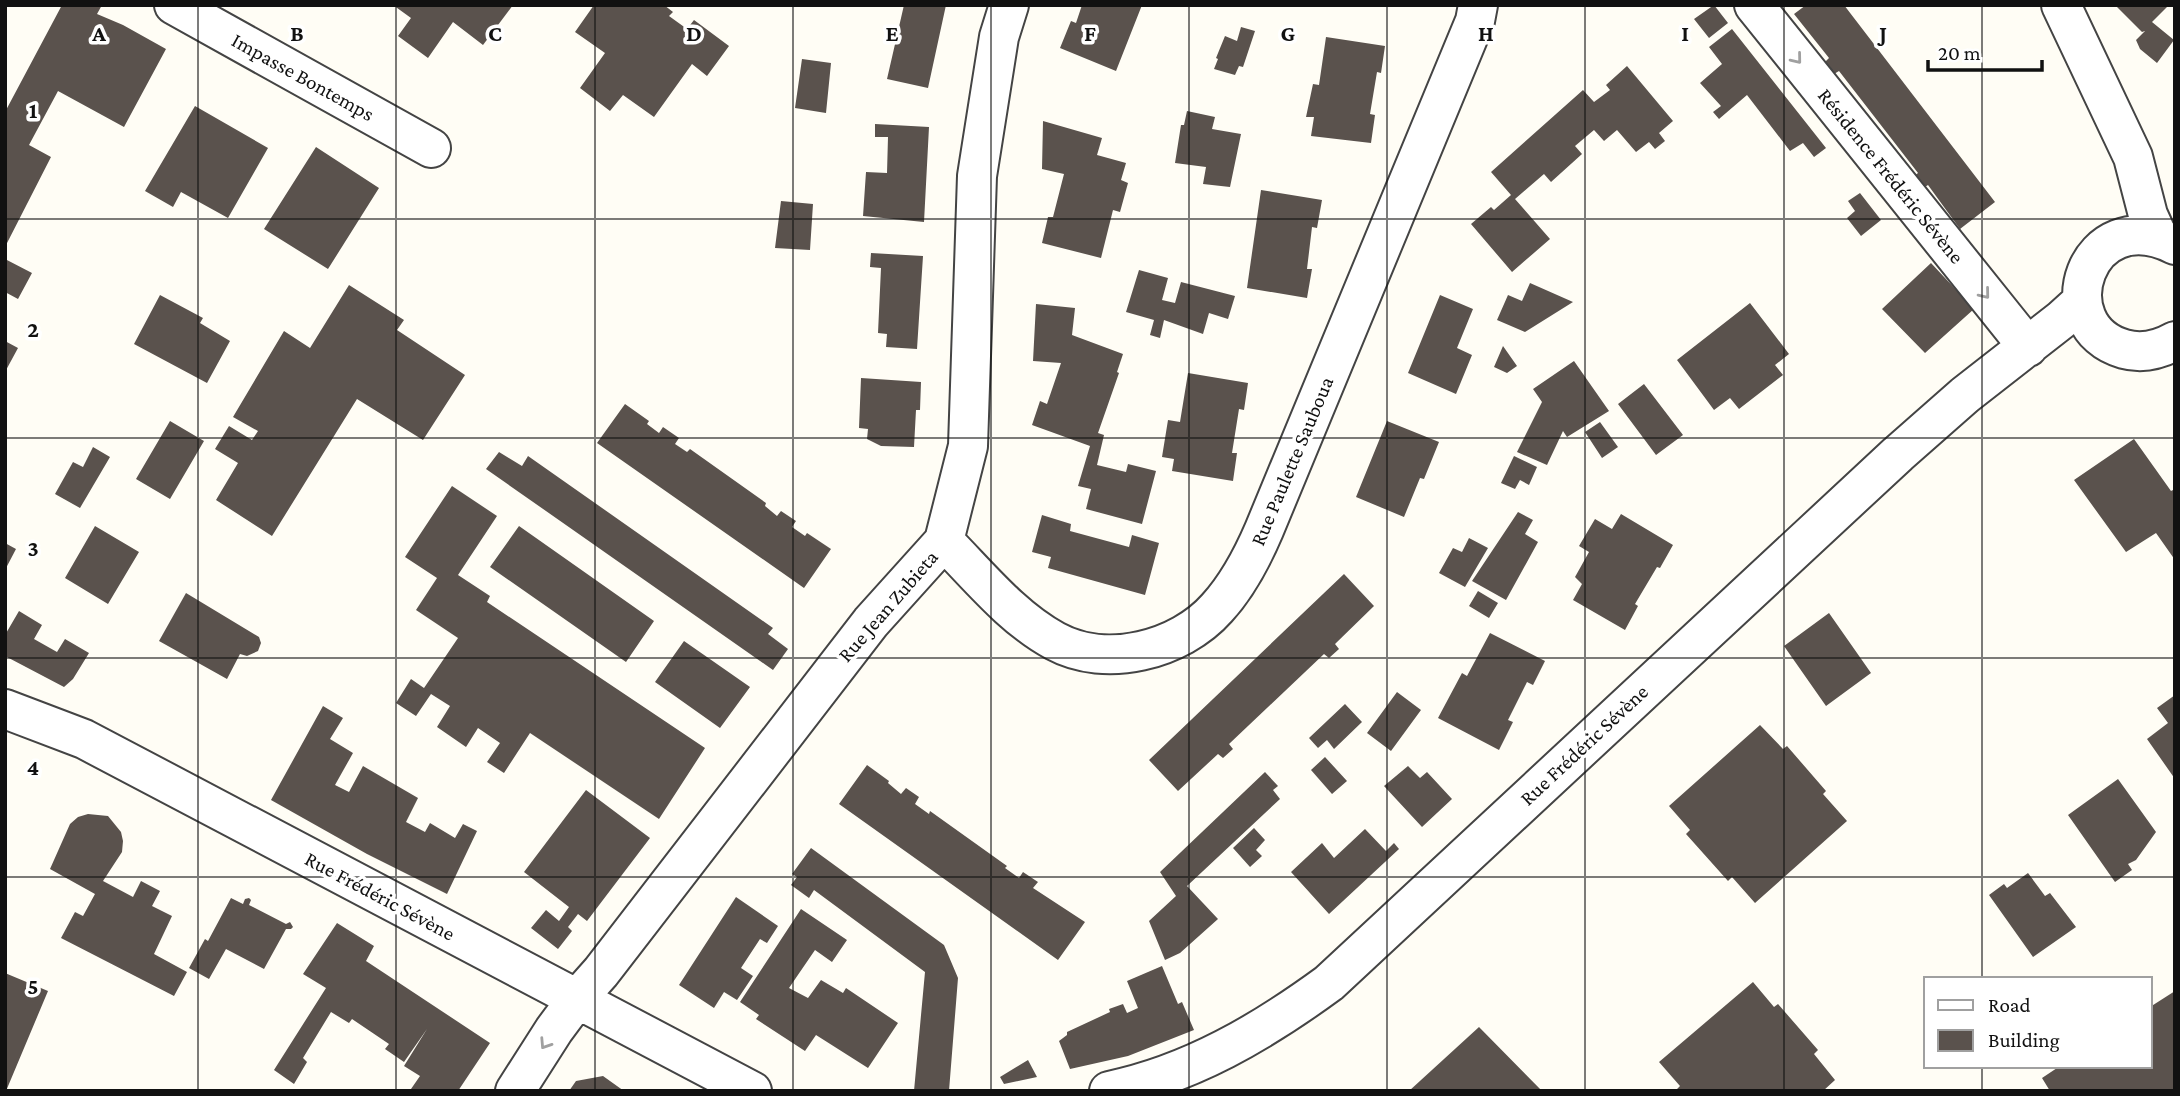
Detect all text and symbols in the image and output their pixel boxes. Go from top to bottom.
text: A [91,20,106,46]
text: C [488,20,502,46]
text: D [686,20,702,46]
text: E [885,20,899,46]
text: F [1084,20,1096,46]
text: G [1281,20,1296,46]
text: H [1478,20,1494,46]
text: I [1681,20,1689,46]
text: J [1877,20,1887,46]
street label: Impasse Bontemps [227,27,379,127]
scale bar [1928,28,2042,72]
text: 20 m [1938,41,1981,65]
one-way arrow [1789,50,1801,63]
street label: Résidence Frédéric Sévène [1813,84,1969,268]
text: 1 [29,97,38,123]
one-way arrow [1976,286,1989,298]
text: 2 [27,316,39,342]
street label: Rue Paulette Sauboua [1246,373,1339,549]
text: 3 [27,535,39,561]
street label: Rue Jean Zubieta [833,545,943,667]
street label: Rue Frédéric Sévène [1515,680,1653,810]
text: 4 [27,754,39,780]
street label: Rue Frédéric Sévène [301,846,459,946]
text: 5 [27,973,39,999]
legend [1924,977,2152,1068]
text: Road [1988,993,2031,1017]
text: Building [1988,1028,2060,1052]
one-way arrow [541,1036,553,1049]

